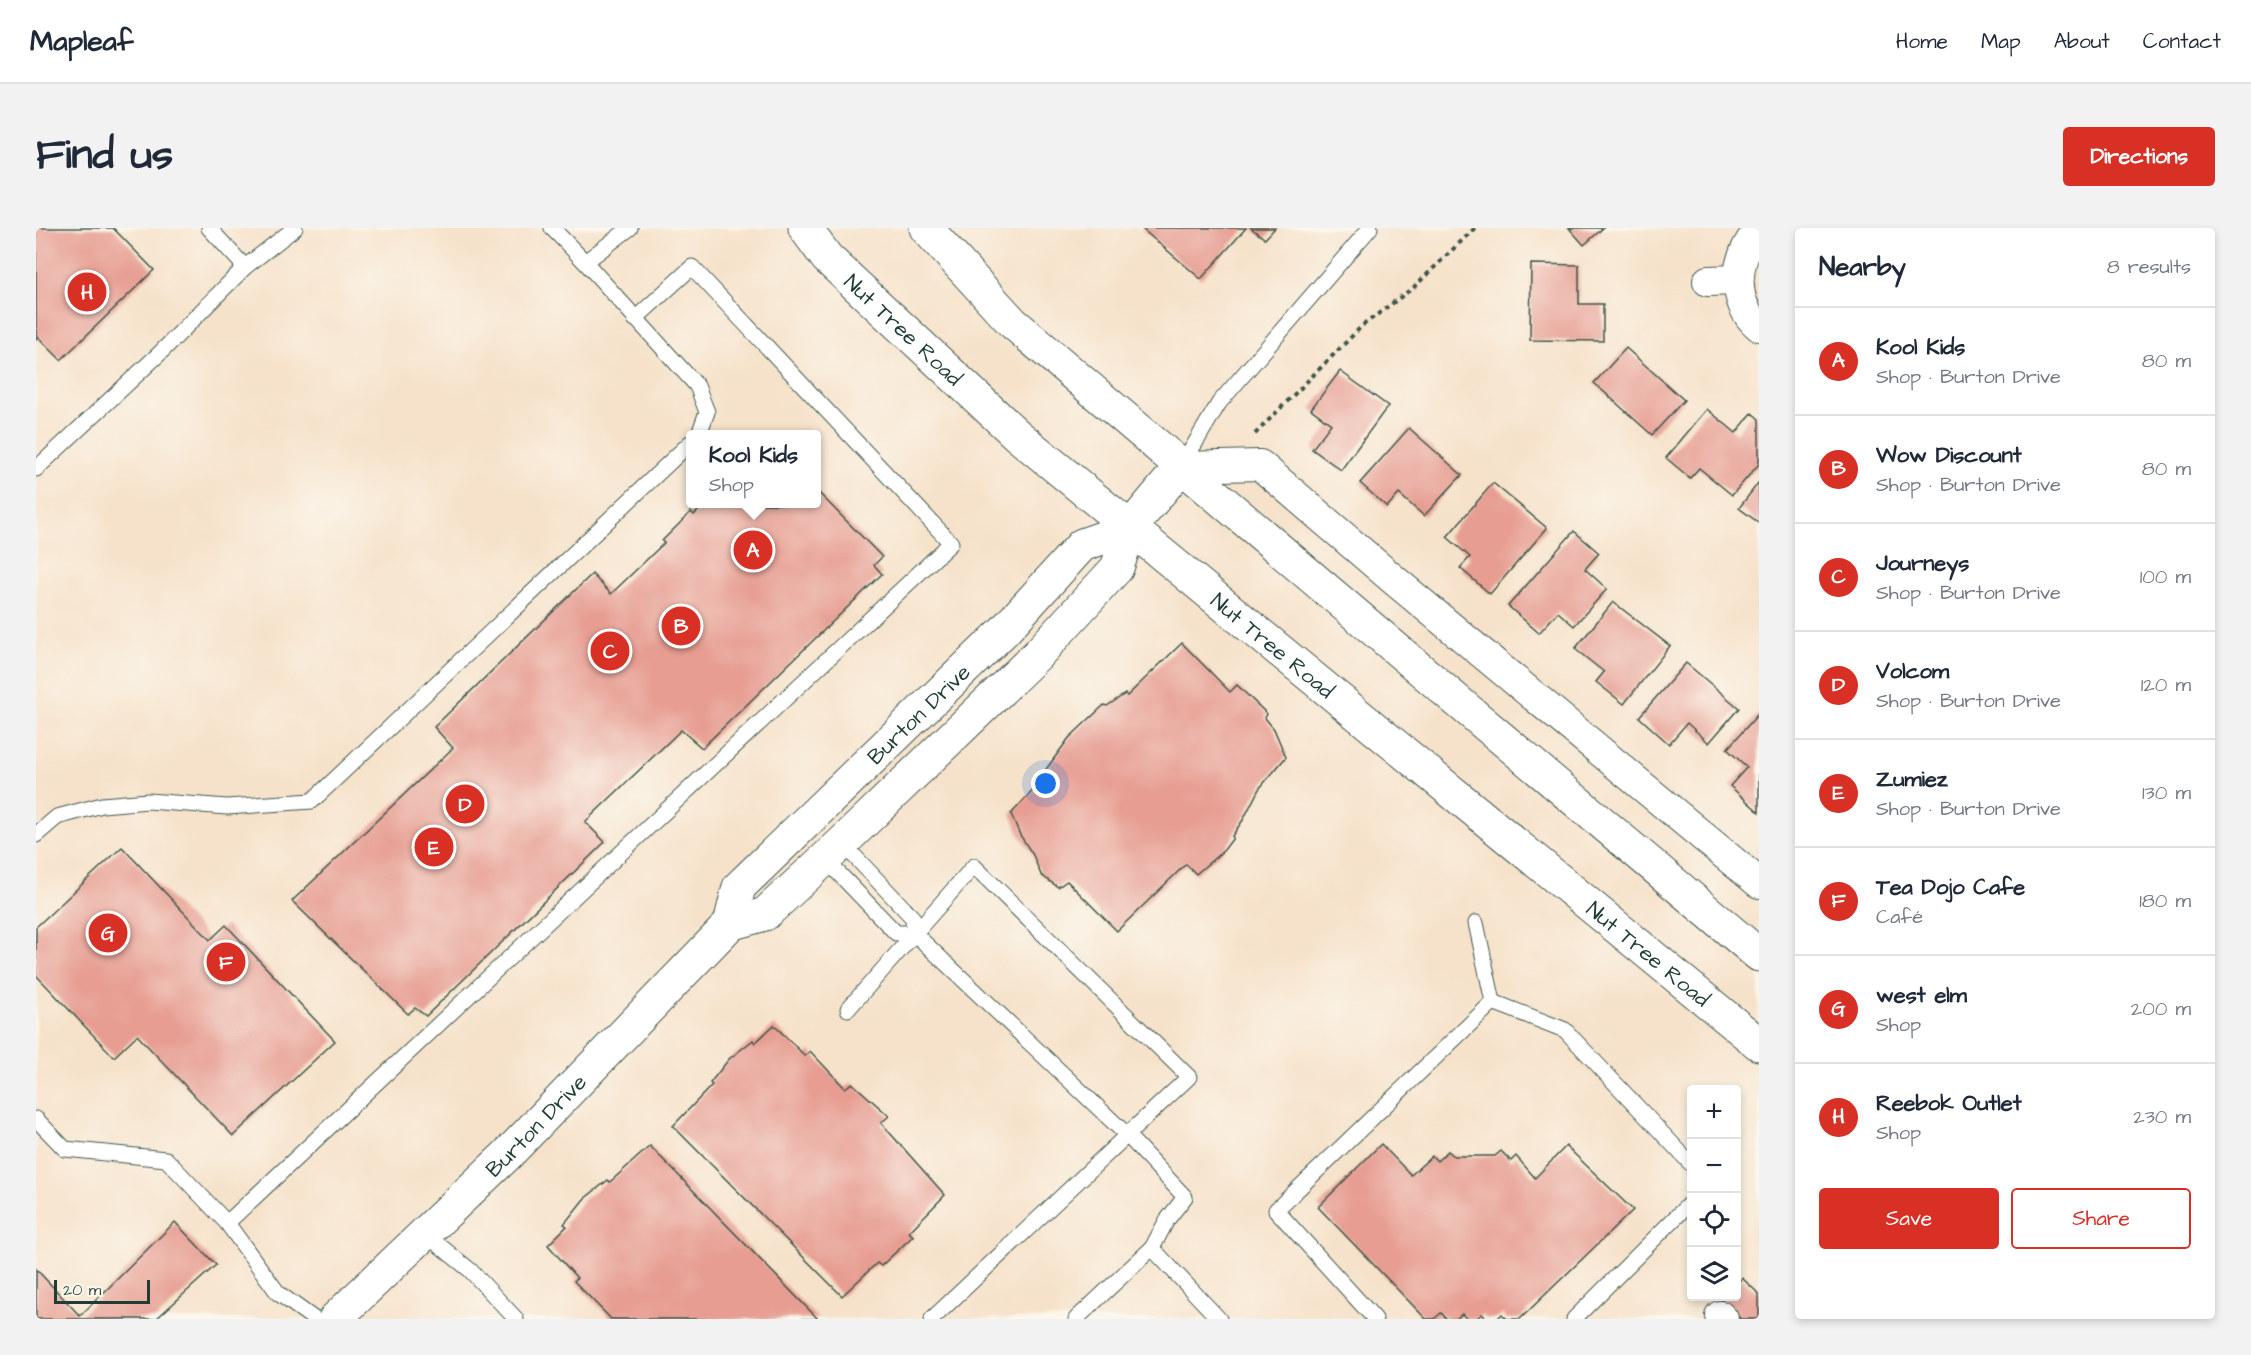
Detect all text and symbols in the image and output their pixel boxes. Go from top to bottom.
text: Mapleaf [30,22,133,61]
text: Home [1896,27,1948,56]
text: Map [1981,27,2021,56]
text: About [2054,27,2110,56]
text: Contact [2143,27,2221,56]
text: Find us [36,127,173,185]
button: Directions [2063,127,2215,186]
text: Nearby [1819,249,1906,285]
text: 8 results [2107,253,2191,281]
street label: Nut Tree Road [837,267,969,394]
pin: H [68,270,106,314]
text: Kool Kids [1876,332,1965,363]
text: A [1832,347,1845,375]
text: 80 m [2142,347,2191,375]
text: Shop · Burton Drive [1876,363,2061,391]
popup [686,430,821,508]
text: Kool Kids [709,440,798,471]
text: Wow Discount [1876,440,2022,471]
text: B [1831,455,1846,483]
text: 80 m [2142,455,2191,483]
text: Shop [709,471,754,499]
text: Shop · Burton Drive [1876,471,2061,499]
pin: A [734,528,772,572]
text: Journeys [1876,548,1969,579]
text: C [1831,563,1846,591]
text: 100 m [2140,563,2191,591]
text: Shop · Burton Drive [1876,579,2061,607]
street label: Nut Tree Road [1204,586,1340,706]
pin: B [662,604,700,648]
pin: C [590,628,630,674]
text: Volcom [1876,656,1949,687]
street label: Burton Drive [861,657,978,772]
text: D [1832,671,1845,699]
text: 120 m [2141,671,2191,699]
text: Shop · Burton Drive [1876,687,2061,715]
text: Zumiez [1876,764,1948,795]
your location [1031,769,1060,798]
text: E [1833,779,1844,807]
text: 130 m [2142,779,2191,807]
pin: D [446,782,484,826]
text: Shop · Burton Drive [1876,795,2061,823]
pin: E [414,824,454,870]
text: Tea Dojo Cafe [1876,872,2025,903]
text: F [1832,887,1845,915]
text: 180 m [2139,887,2191,915]
street label: Nut Tree Road [1579,894,1716,1015]
text: Café [1876,903,1923,931]
pin: G [88,910,128,956]
pin: F [206,940,246,984]
text: west elm [1876,980,1967,1011]
text: G [1832,995,1845,1023]
text: 200 m [2131,995,2191,1023]
text: Shop [1876,1011,1921,1039]
street label: Burton Drive [479,1068,594,1185]
map controls [1687,1085,1741,1301]
button: + [1687,1085,1741,1139]
text: Reebok Outlet [1876,1088,2022,1119]
text: H [1832,1103,1845,1131]
text: 230 m [2133,1103,2191,1131]
text: Shop [1876,1119,1921,1147]
button: − [1687,1139,1741,1193]
button: Save [1819,1188,1999,1249]
button: Share [2011,1188,2191,1249]
button: locate [1687,1193,1741,1247]
button: layers [1687,1247,1741,1301]
scale bar [54,1277,150,1304]
text: 20 m [63,1279,101,1301]

